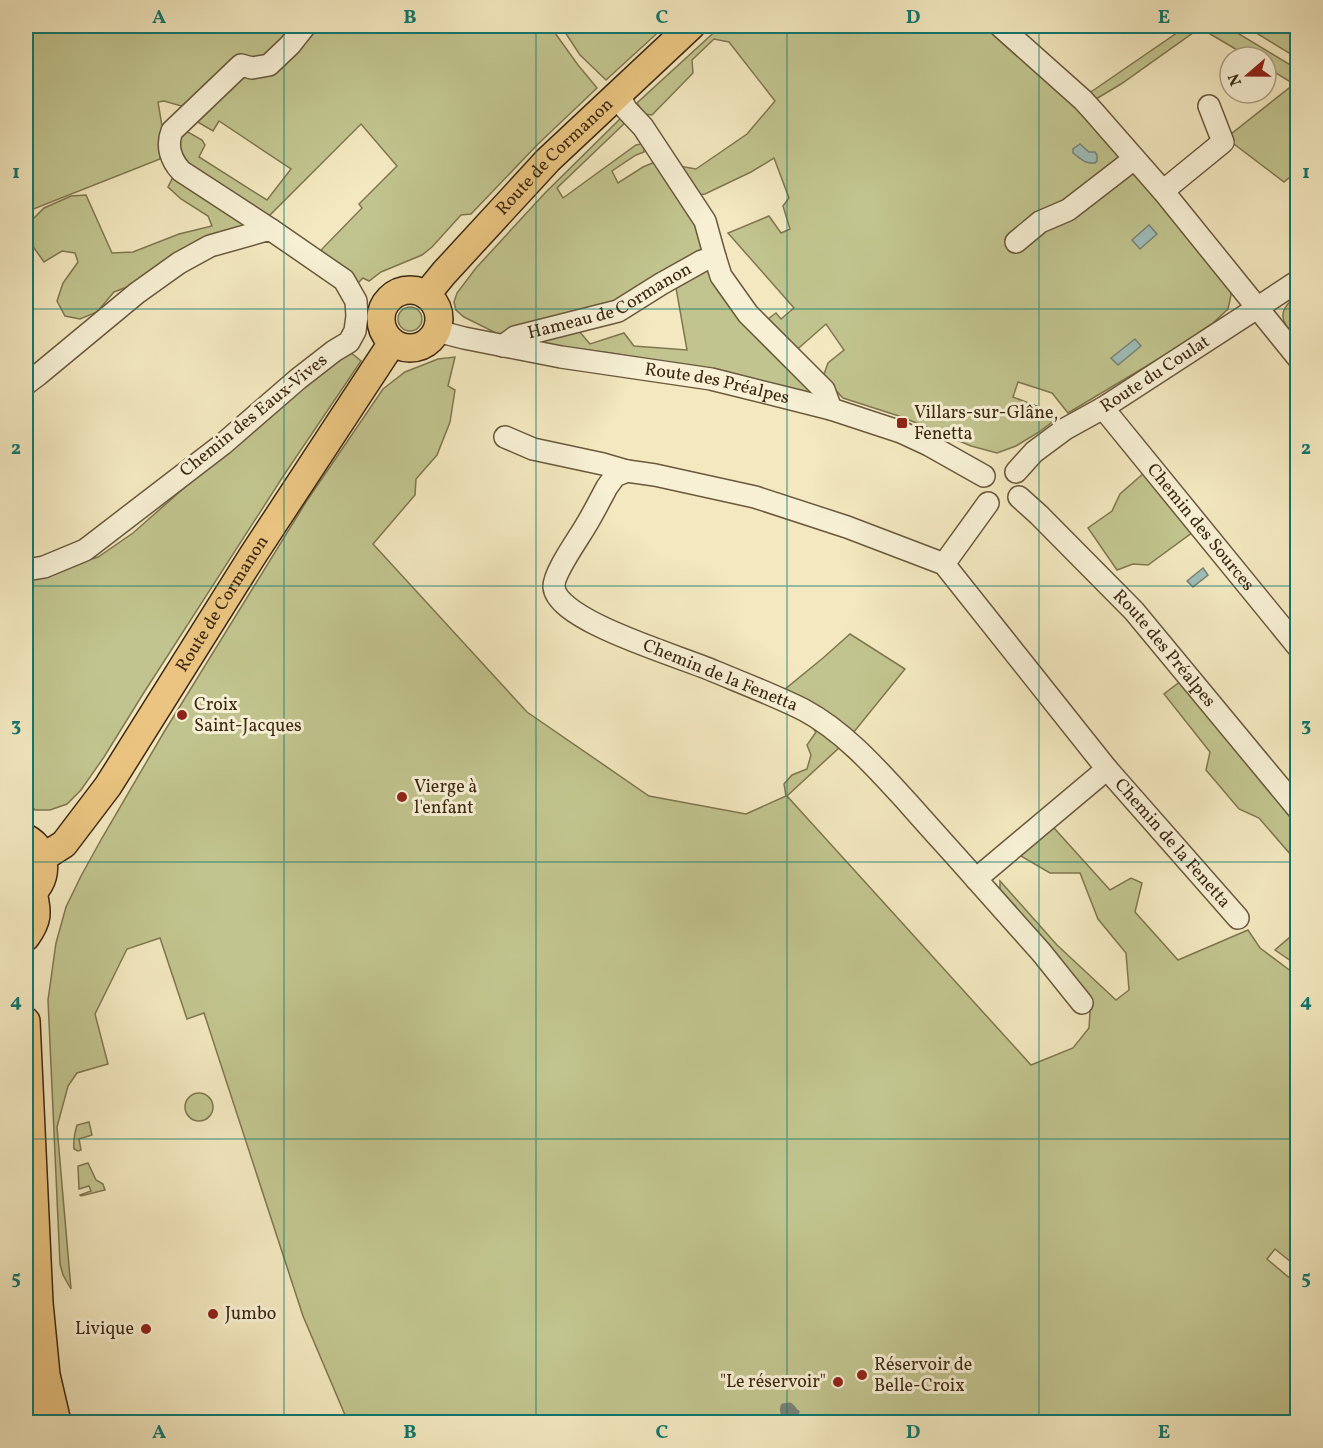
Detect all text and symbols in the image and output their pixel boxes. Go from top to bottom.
text: A [152,4,166,32]
text: B [403,4,417,32]
text: C [656,4,669,32]
text: D [906,4,920,32]
text: E [1158,4,1170,32]
north arrow [1218,45,1278,105]
text: N [1223,70,1248,89]
street label: Route de Cormanon [490,92,619,221]
text: 1 [12,159,20,187]
text: 1 [1302,159,1310,187]
street label: Hameau de Cormanon [525,257,697,346]
street label: Route du Coulat [1095,329,1215,419]
street label: Chemin des Eaux-Vives [175,349,333,483]
street label: Route des Préalpes [643,357,792,411]
place label: Villars-sur-Glâne, Fenetta [914,401,1058,447]
marker: Villars-sur-Glâne, Fenetta [895,416,909,430]
text: 2 [11,435,21,463]
text: 2 [1301,435,1311,463]
street label: Chemin des Sources [1141,458,1260,597]
street label: Route de Cormanon [170,530,275,677]
street label: Route des Préalpes [1107,584,1221,713]
street label: Chemin de la Fenetta [639,633,801,719]
place label: Croix Saint-Jacques [194,693,302,739]
marker: Croix Saint-Jacques [175,708,189,722]
text: 3 [11,712,21,740]
text: 3 [1301,712,1311,740]
street label: Chemin de la Fenetta [1108,773,1236,914]
place label: Vierge à l'enfant [414,775,477,821]
marker: Vierge à l'enfant [395,790,409,804]
text: 4 [10,988,22,1016]
text: 4 [1300,988,1312,1016]
text: 5 [11,1265,21,1293]
text: 5 [1301,1265,1311,1293]
place label: Jumbo [225,1302,276,1327]
marker: Jumbo [206,1307,220,1321]
place label: Livique [75,1317,134,1342]
marker: Livique [139,1322,153,1336]
place label: Réservoir de Belle-Croix [874,1353,972,1399]
marker: Réservoir de Belle-Croix [855,1368,869,1382]
place label: "Le réservoir" [720,1370,826,1395]
marker: "Le réservoir" [831,1375,845,1389]
text: A [152,1419,166,1447]
text: B [403,1419,417,1447]
text: C [656,1419,669,1447]
text: D [906,1419,920,1447]
text: E [1158,1419,1170,1447]

